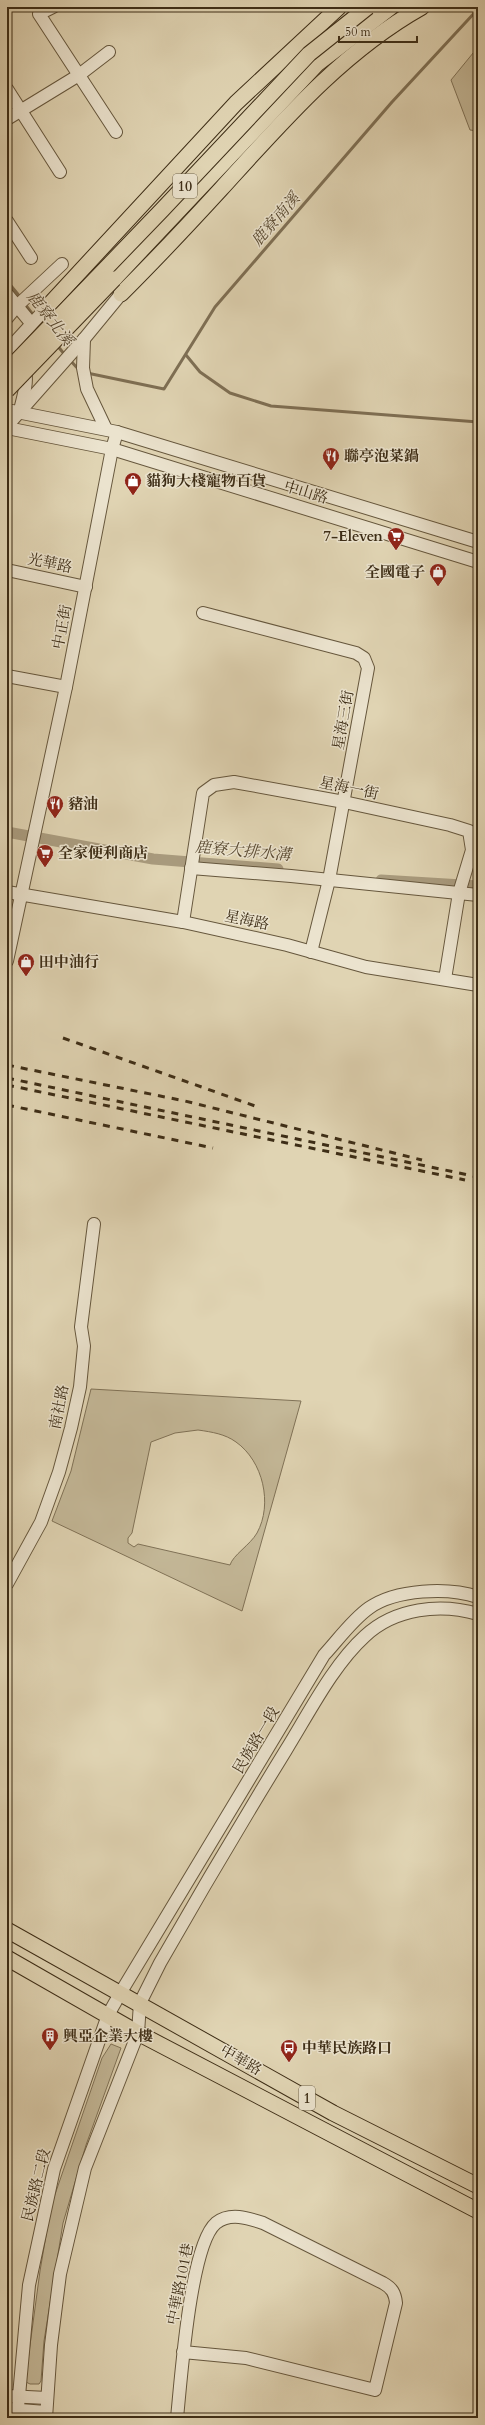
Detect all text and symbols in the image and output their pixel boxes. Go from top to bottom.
scale bar [339,18,417,44]
text: 50 m [345,24,372,40]
road number: 10 [173,174,197,198]
water label: 鹿寮南溪 [246,187,306,251]
water label: 鹿寮北溪 [22,287,80,352]
restaurant icon: 聯亭泡菜鍋 [321,446,341,471]
place label: 聯亭泡菜鍋 [344,446,419,466]
shop icon: 貓狗大棧寵物百貨 [123,471,143,496]
place label: 貓狗大棧寵物百貨 [146,471,266,491]
street label: 中山路 [282,476,330,508]
place label: 7-Eleven [323,526,383,546]
supermarket icon: 7-Eleven [386,526,406,551]
street label: 光華路 [26,549,74,577]
place label: 全國電子 [365,562,425,582]
shop icon: 全國電子 [428,562,448,587]
street label: 中正街 [48,603,76,651]
street label: 星海三街 [328,689,358,751]
street label: 星海一街 [318,772,380,804]
restaurant icon: 豬油 [45,794,65,819]
place label: 豬油 [68,794,98,814]
water label: 鹿寮大排水溝 [194,836,295,866]
supermarket icon: 全家便利商店 [35,843,55,868]
place label: 全家便利商店 [58,843,148,863]
street label: 星海路 [223,906,271,934]
shop icon: 田中油行 [16,952,36,977]
place label: 田中油行 [39,952,99,972]
street label: 南社路 [45,1383,73,1431]
street label: 民族路一段 [228,1703,284,1777]
building icon: 興亞企業大樓 [40,2026,60,2051]
place label: 興亞企業大樓 [63,2026,153,2046]
bus stop icon: 中華民族路口 [279,2038,299,2063]
place label: 中華民族路口 [302,2038,392,2058]
street label: 中華路 [217,2040,265,2080]
road number: 1 [299,2086,315,2110]
street label: 民族路二段 [17,2146,55,2224]
street label: 中華路101巷 [162,2241,198,2327]

